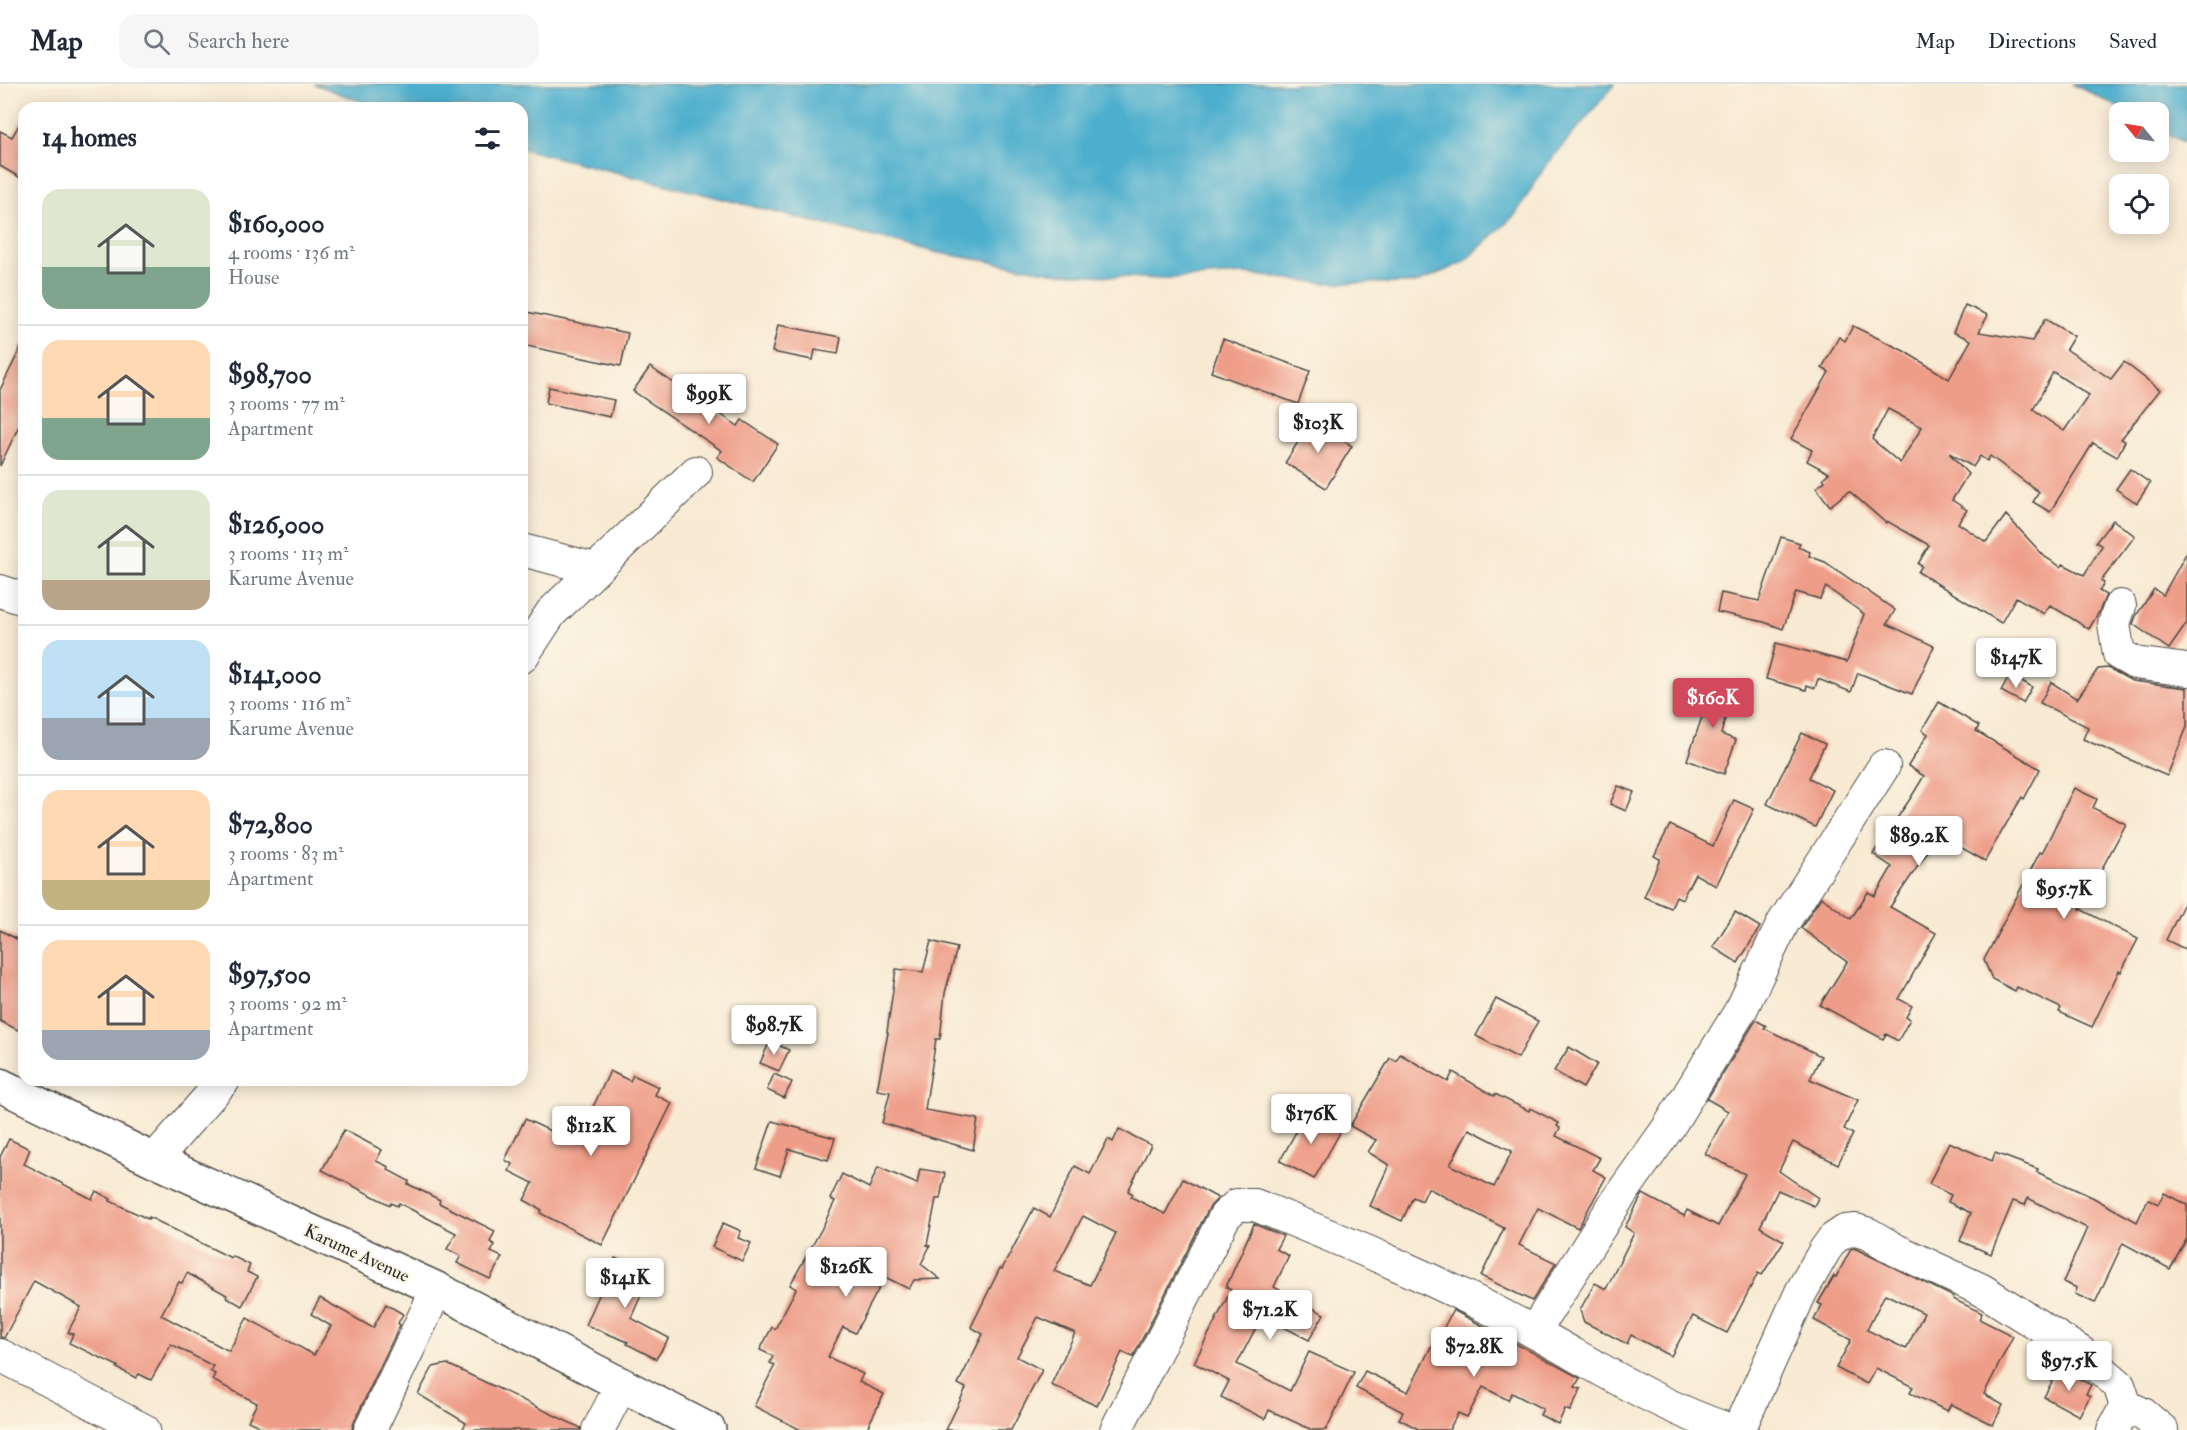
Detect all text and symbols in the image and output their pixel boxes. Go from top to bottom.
search box [119,14,539,68]
text: Map [30,24,83,59]
icon: search [140,25,173,58]
text: Search here [188,27,289,55]
text: Map [1915,28,1955,55]
text: Directions [1988,28,2076,55]
text: Saved [2109,28,2157,55]
north arrow [2109,102,2169,162]
map controls [2109,102,2169,234]
text: 14 homes [42,122,137,154]
icon: filters [471,122,504,155]
button: locate [2109,174,2169,234]
text: $160,000 [228,208,324,240]
icon: home [90,213,162,285]
text: 4 rooms · 136 m² [228,240,355,265]
text: House [228,265,279,290]
text: $98,700 [228,359,312,391]
icon: home [90,364,162,436]
pin: $99K [673,374,745,425]
text: $99K [686,381,732,406]
text: 3 rooms · 77 m² [228,391,345,416]
pin: $103K [1276,403,1360,454]
text: $103K [1293,410,1343,435]
text: Apartment [228,416,313,441]
text: $126,000 [228,509,324,541]
icon: home [90,514,162,586]
text: 3 rooms · 113 m² [228,541,349,566]
text: Karume Avenue [228,566,354,591]
pin: $147K [1974,638,2058,689]
text: $147K [1990,645,2042,670]
text: $141,000 [228,659,321,691]
icon: home [90,664,162,736]
pin: $160K [1671,678,1755,729]
text: $160K [1687,685,1739,710]
text: 3 rooms · 116 m² [228,691,351,716]
text: Karume Avenue [228,716,354,741]
text: $72,800 [228,809,313,841]
icon: home [90,814,162,886]
pin: $89.2K [1870,816,1968,867]
text: $89.2K [1890,823,1948,848]
text: 3 rooms · 83 m² [228,841,344,866]
text: Apartment [228,866,313,891]
pin: $95.7K [2015,869,2113,920]
text: $95.7K [2036,876,2092,901]
text: $97,500 [228,959,311,991]
icon: home [90,964,162,1036]
text: 3 rooms · 92 m² [228,991,347,1016]
pin: $98.7K [725,1005,823,1056]
text: $98.7K [745,1012,803,1037]
text: Apartment [228,1016,313,1041]
pin: $176K [1269,1094,1353,1145]
text: $176K [1285,1101,1337,1126]
pin: $112K [549,1106,633,1157]
text: $112K [566,1113,616,1138]
street label: Karume Avenue [301,1219,413,1288]
pin: $126K [804,1247,888,1298]
text: $126K [820,1254,872,1279]
pin: $141K [583,1258,667,1309]
text: $141K [600,1265,650,1290]
pin: $71.2K [1221,1290,1319,1341]
text: $71.2K [1242,1297,1298,1322]
pin: $72.8K [1425,1327,1523,1378]
text: $72.8K [1445,1334,1503,1359]
pin: $97.5K [2020,1341,2118,1392]
text: $97.5K [2041,1348,2097,1373]

